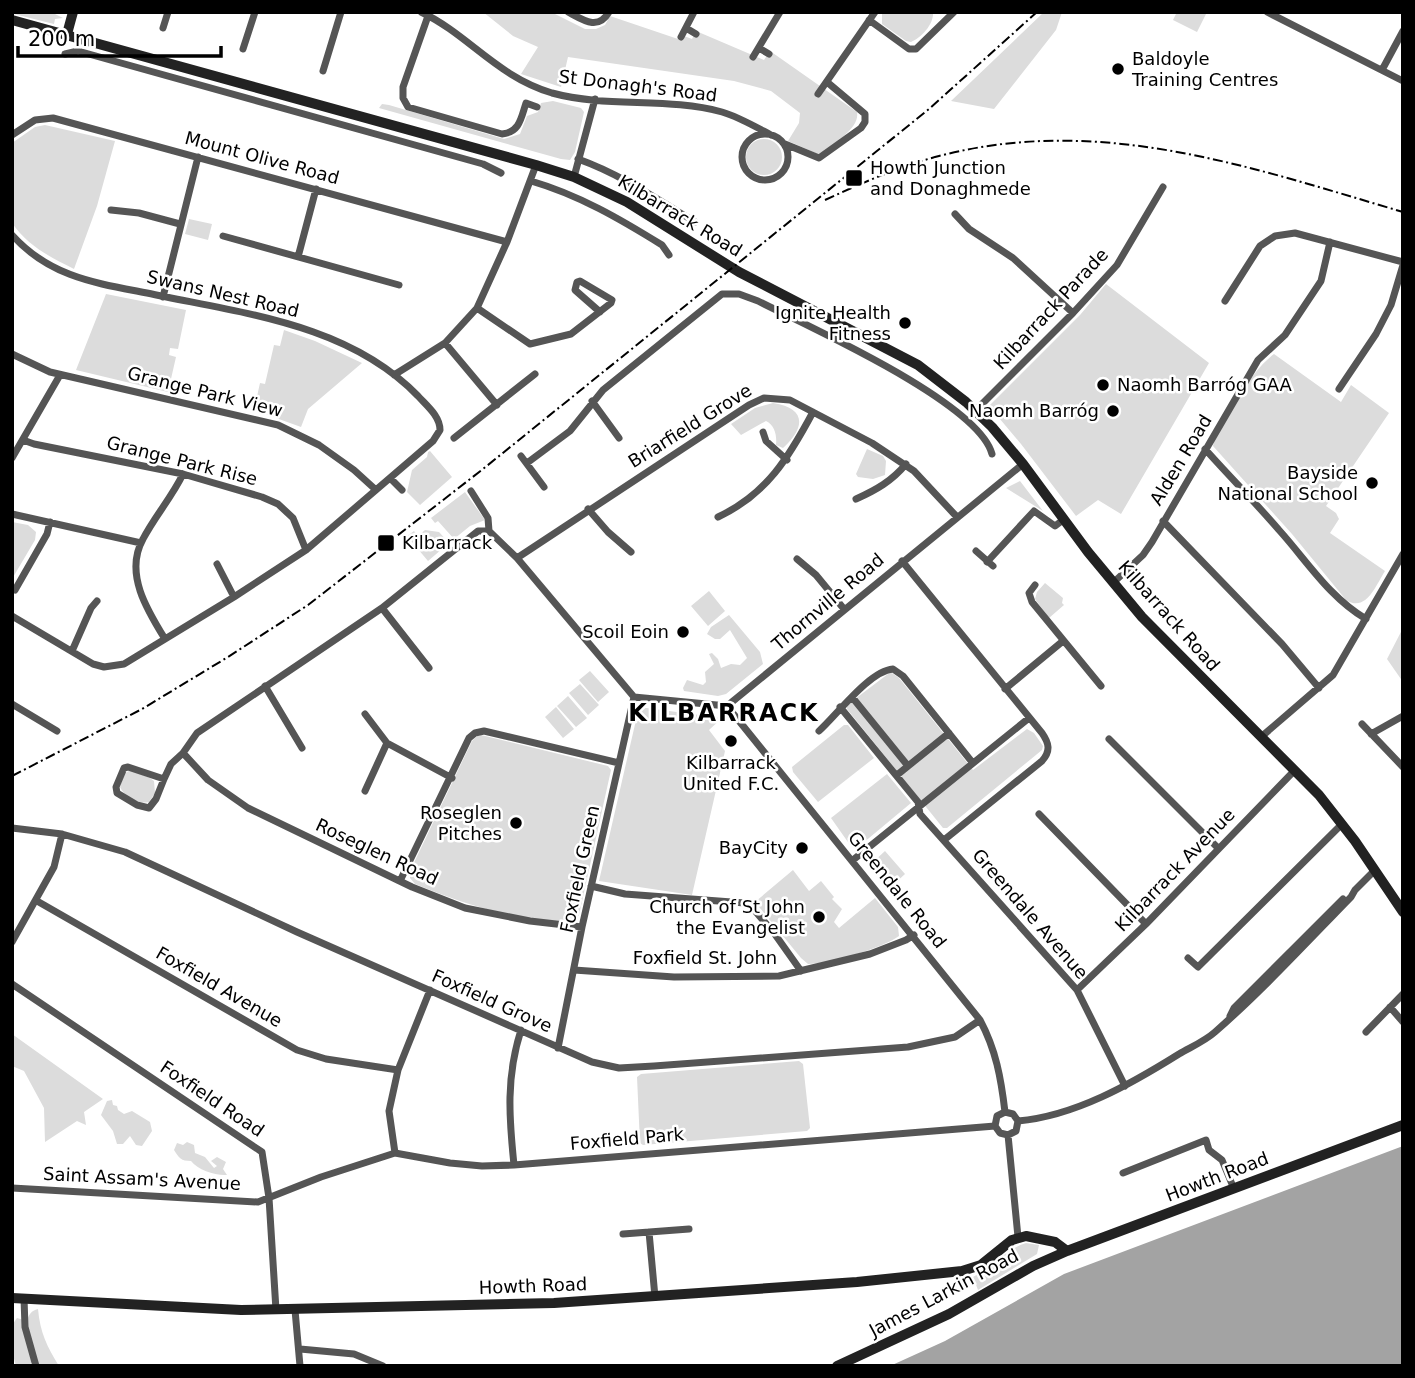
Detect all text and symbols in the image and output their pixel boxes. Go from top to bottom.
scale bar [18,14,220,58]
text: 200 m [28,27,95,51]
place label: Baldoyle Training Centres [1131,48,1278,90]
marker: Baldoyle Training Centres [1110,61,1126,77]
street label: St Donagh's Road [558,65,719,106]
street label: Mount Olive Road [183,127,342,188]
place label: Howth Junction and Donaghmede [870,157,1031,199]
marker: Howth Junction and Donaghmede [844,168,864,188]
street label: Kilbarrack Road [614,170,746,261]
street label: Kilbarrack Parade [989,244,1112,374]
street label: Swans Nest Road [145,266,301,321]
place label: Ignite Health Fitness [775,302,891,344]
marker: Ignite Health Fitness [897,315,913,331]
street label: Grange Park View [125,362,285,421]
place label: Naomh Barróg GAA [1117,374,1293,395]
marker: Naomh Barróg GAA [1095,377,1111,393]
street label: Briarfield Grove [624,379,755,472]
place label: Naomh Barróg [969,400,1099,421]
marker: Naomh Barróg [1105,403,1121,419]
street label: Alden Road [1145,411,1216,509]
street label: Grange Park Rise [105,432,260,489]
place label: Bayside National School [1218,462,1358,504]
marker: Bayside National School [1364,475,1380,491]
place label: Kilbarrack [402,532,493,553]
marker: Kilbarrack [376,533,396,553]
street label: Thornville Road [767,549,888,655]
street label: Kilbarrack Road [1114,556,1224,675]
place label: Scoil Eoin [582,621,669,642]
marker: Scoil Eoin [675,624,691,640]
district label: KILBARRACK [628,699,820,727]
marker: Kilbarrack United F.C. [723,733,739,749]
place label: Kilbarrack United F.C. [683,752,779,794]
place label: Roseglen Pitches [420,802,502,844]
street label: Foxfield Green [556,803,603,935]
street label: Kilbarrack Avenue [1111,804,1239,935]
street label: Roseglen Road [313,814,442,889]
marker: Roseglen Pitches [508,815,524,831]
street label: Greendale Road [844,827,951,952]
place label: BayCity [719,837,788,858]
marker: BayCity [794,840,810,856]
street label: Greendale Avenue [968,844,1093,983]
place label: Church of St John the Evangelist [649,896,805,938]
marker: Church of St John the Evangelist [811,909,827,925]
street label: Foxfield Avenue [152,942,286,1031]
street label: Foxfield St. John [633,947,777,968]
street label: Foxfield Grove [429,965,555,1036]
street label: Foxfield Road [156,1056,268,1141]
street label: Foxfield Park [569,1123,685,1154]
street label: Howth Road [1162,1147,1271,1206]
street label: Saint Assam's Avenue [43,1163,242,1194]
street label: James Larkin Road [865,1244,1022,1341]
street label: Howth Road [478,1273,588,1298]

